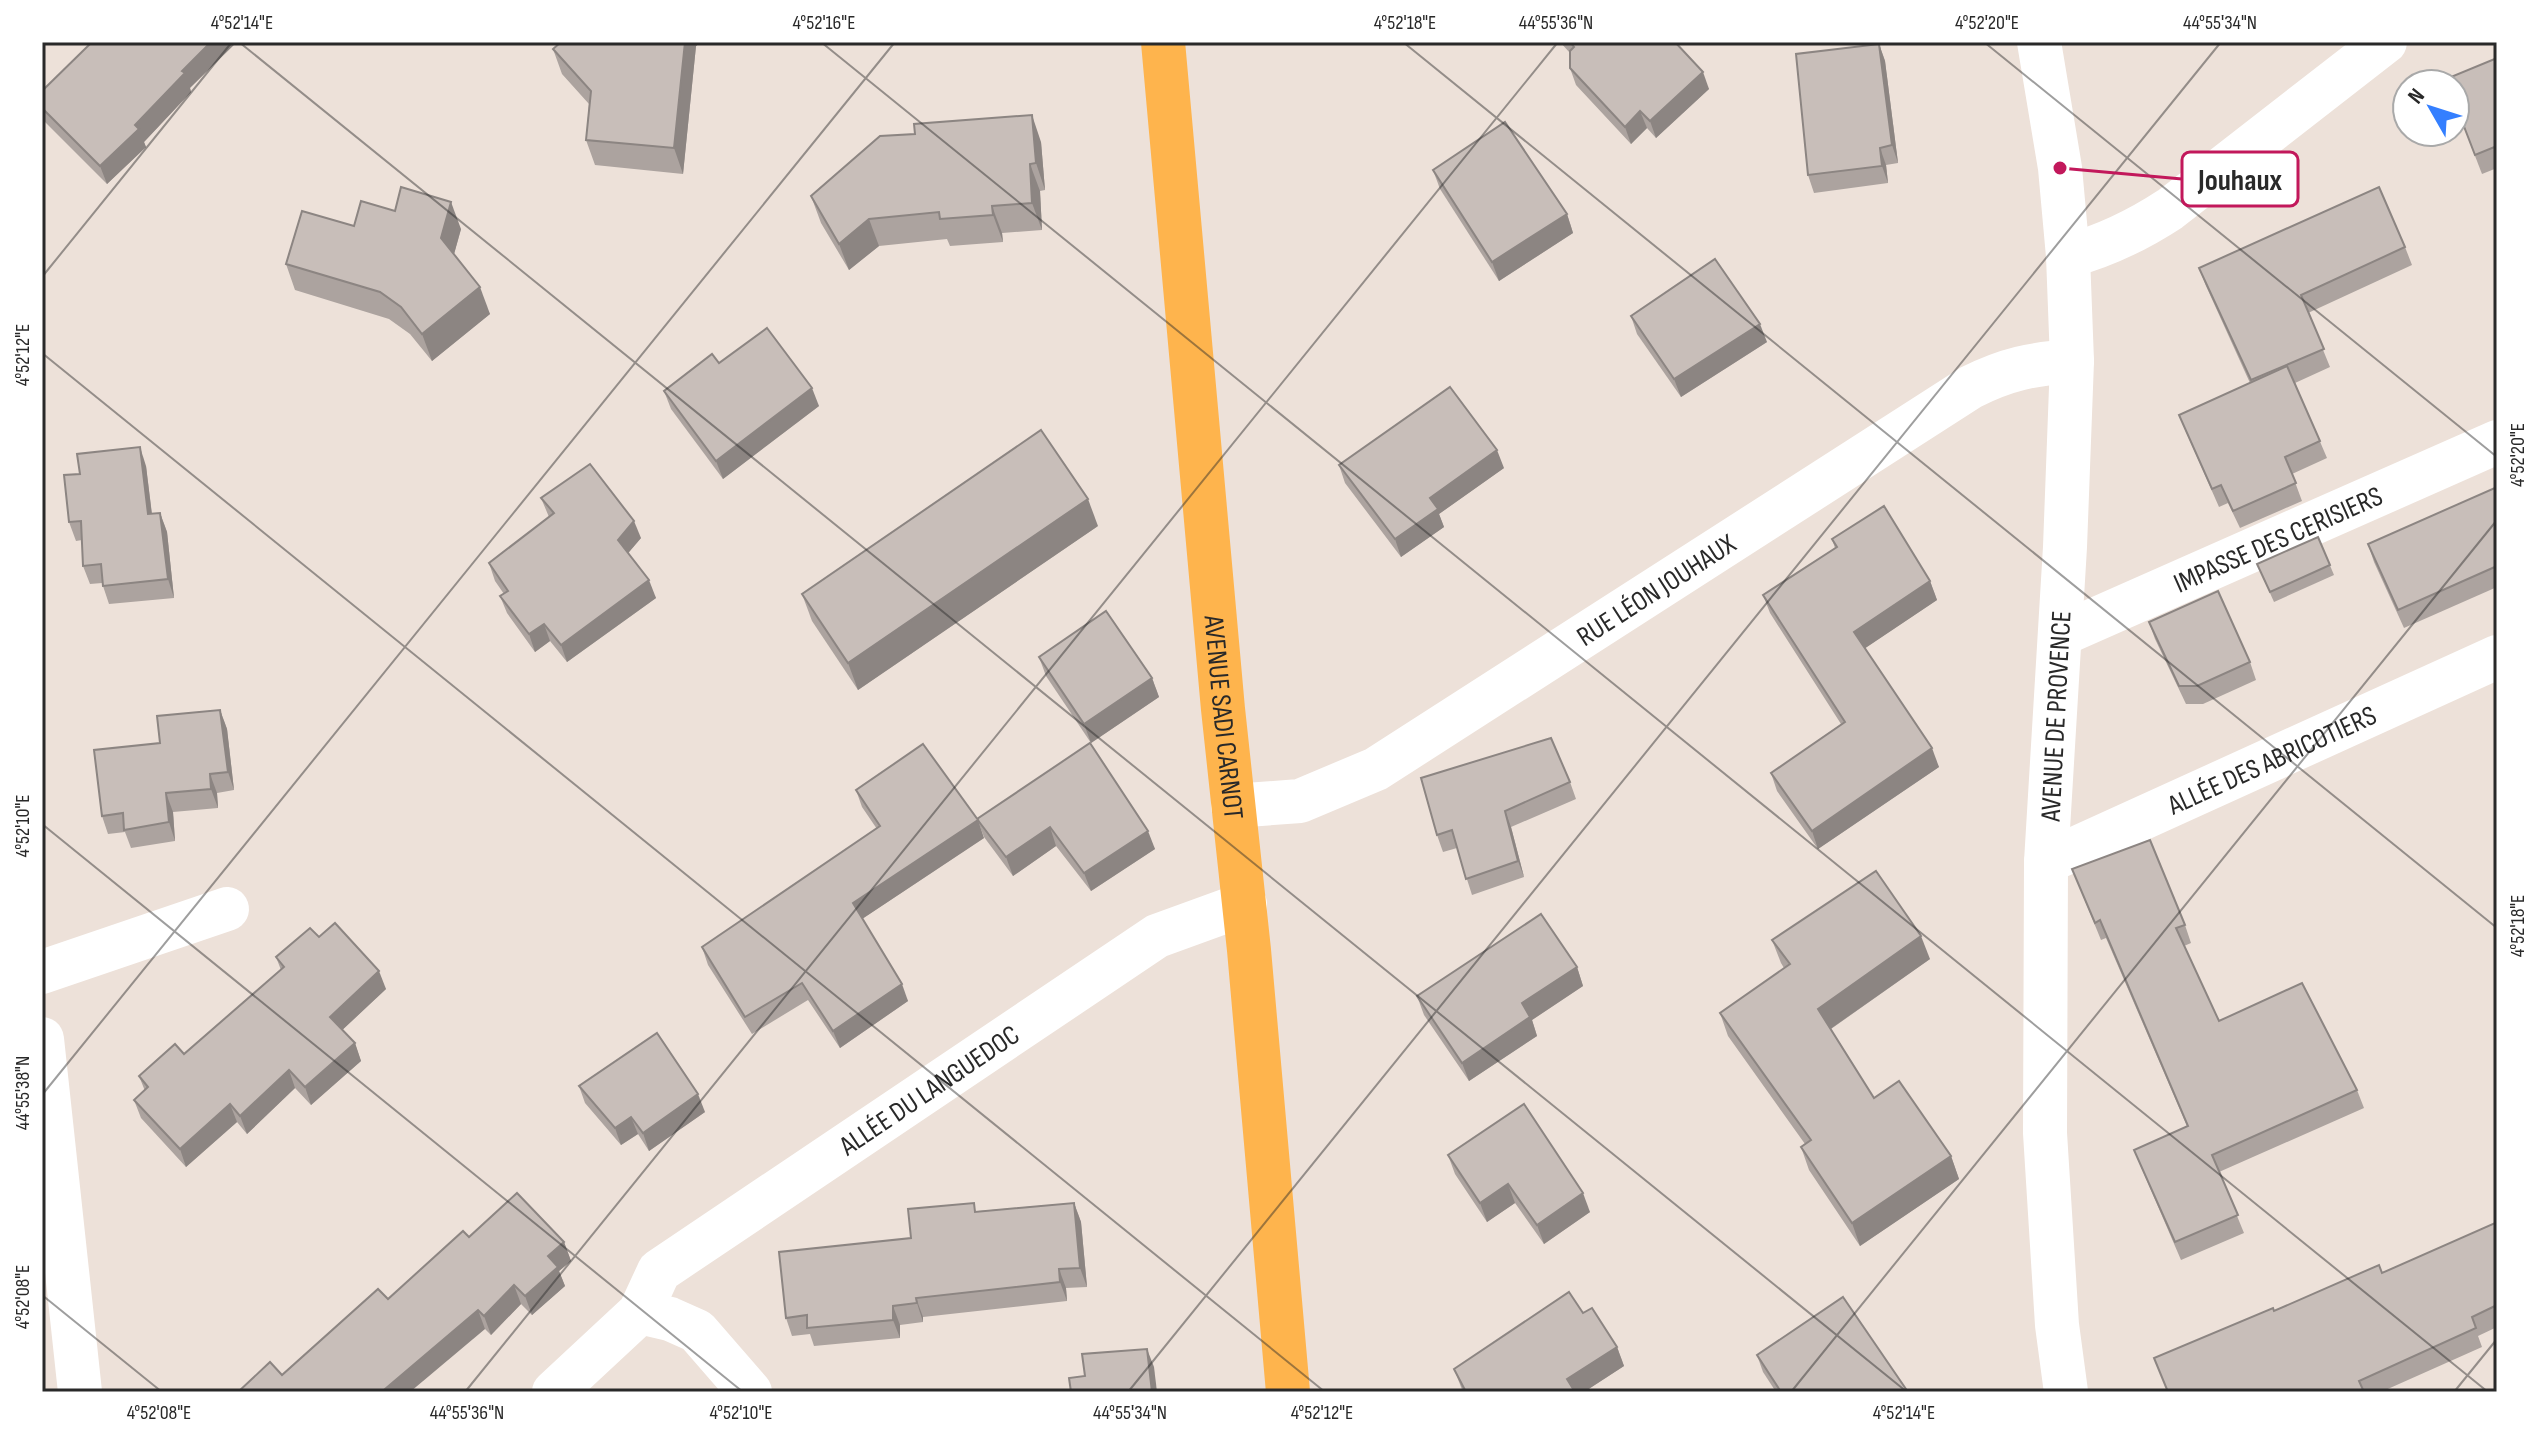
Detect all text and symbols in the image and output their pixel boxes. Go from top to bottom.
text: 4°52'14"E [211,11,273,35]
text: 4°52'16"E [793,11,855,35]
text: 4°52'18"E [1374,11,1436,35]
text: 44°55'36"N [1519,11,1593,35]
text: 4°52'20"E [1955,11,2019,35]
text: 44°55'34"N [2183,11,2257,35]
north arrow [2391,68,2471,148]
text: N [2402,83,2431,109]
callout: Jouhaux [2182,152,2298,206]
text: Jouhaux [2197,163,2283,199]
text: 4°52'12"E [11,324,35,386]
text: 4°52'20"E [2506,423,2530,487]
street label: IMPASSE DES CERISIERS [2169,480,2388,601]
street label: RUE LÉON JOUHAUX [1571,528,1742,654]
street label: AVENUE DE PROVENCE [2034,610,2078,823]
street label: AVENUE SADI CARNOT [1197,613,1250,821]
street label: ALLÉE DES ABRICOTIERS [2162,699,2382,823]
text: 4°52'10"E [11,795,35,857]
text: 4°52'18"E [2506,895,2530,957]
street label: ALLÉE DU LANGUEDOC [833,1018,1026,1163]
text: 44°55'38"N [11,1056,35,1130]
text: 4°52'08"E [11,1265,35,1329]
text: 4°52'08"E [127,1401,191,1425]
text: 44°55'36"N [430,1401,504,1425]
text: 4°52'10"E [710,1401,772,1425]
text: 44°55'34"N [1093,1401,1167,1425]
text: 4°52'12"E [1291,1401,1353,1425]
text: 4°52'14"E [1873,1401,1935,1425]

